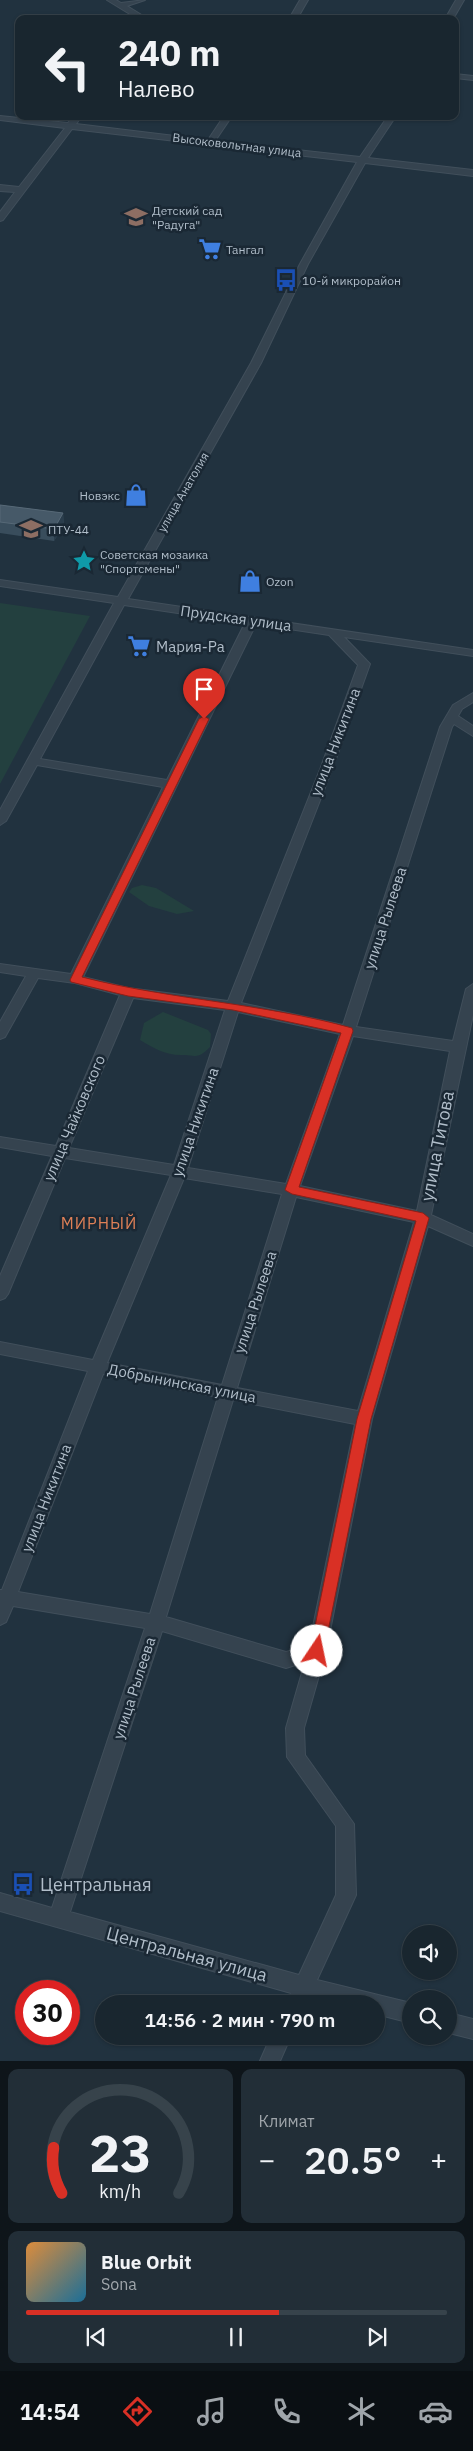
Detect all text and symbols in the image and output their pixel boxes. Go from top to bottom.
text: 240 m [118,30,221,76]
icon: left [35,35,100,100]
text: Налево [118,74,195,103]
street label: Высоковольтная улица [172,130,303,160]
place label: Детский сад "Радуга" [152,203,222,232]
school or university icon: Детский сад "Радуга" [123,204,149,230]
supermarket icon: Тангал [197,236,223,262]
place label: Тангал [226,242,264,257]
bus stop icon: 10-й микрорайон [273,267,299,293]
place label: 10-й микрорайон [302,273,401,288]
street label: улица Анатолия [154,450,212,534]
shop icon: Новэкс [123,482,149,508]
place label: Новэкс [80,488,120,503]
school or university icon: ПТУ-44 [18,516,44,542]
place label: ПТУ-44 [48,522,89,537]
place label: Советская мозаика "Спортсмены" [100,547,209,576]
place icon: Советская мозаика "Спортсмены" [71,548,97,574]
shop icon: Ozon [237,568,263,594]
place label: Ozon [266,574,293,589]
street label: Прудская улица [179,601,293,635]
supermarket icon: Мария-Ра [126,633,152,659]
place label: Мария-Ра [156,637,225,656]
pin [183,668,225,719]
icon: arrive [190,675,218,703]
street label: улица Никитина [306,685,364,799]
street label: улица Рылеева [360,865,410,971]
street label: улица Чайковского [39,1052,109,1184]
street label: улица Никитина [167,1065,223,1179]
street label: улица Титова [415,1088,459,1203]
district label: МИРНЫЙ [61,1213,137,1233]
street label: улица Рылеева [230,1249,280,1355]
street label: Добрынинская улица [106,1359,258,1407]
street label: улица Никитина [17,1441,75,1555]
position arrow [290,1624,342,1676]
street label: улица Рылеева [109,1635,159,1741]
bus stop icon: Центральная [10,1871,36,1897]
place label: Центральная [40,1873,152,1896]
street label: Центральная улица [104,1921,270,1987]
map controls [402,1925,457,2045]
button: sound [402,1925,457,1980]
speed limit sign: 30 [15,1980,80,2045]
button: search [402,1990,457,2045]
text: 14:56 · 2 мин · 790 m [145,2008,335,2032]
text: Климат [259,2111,315,2131]
text: 23 [89,2119,151,2186]
text: 20.5° [304,2135,402,2184]
text: − [259,2141,275,2178]
text: + [430,2141,447,2178]
text: km/h [99,2180,141,2203]
text: Blue Orbit [101,2250,191,2274]
text: Sona [101,2274,137,2294]
icon: previous [82,2323,110,2351]
icon: pause [222,2323,250,2351]
icon: next [363,2323,391,2351]
icon: directions [120,2394,155,2429]
icon: music [194,2394,229,2429]
icon: phone [269,2394,304,2429]
icon: climate [344,2394,379,2429]
icon: car [418,2394,453,2429]
text: 14:54 [20,2397,80,2426]

